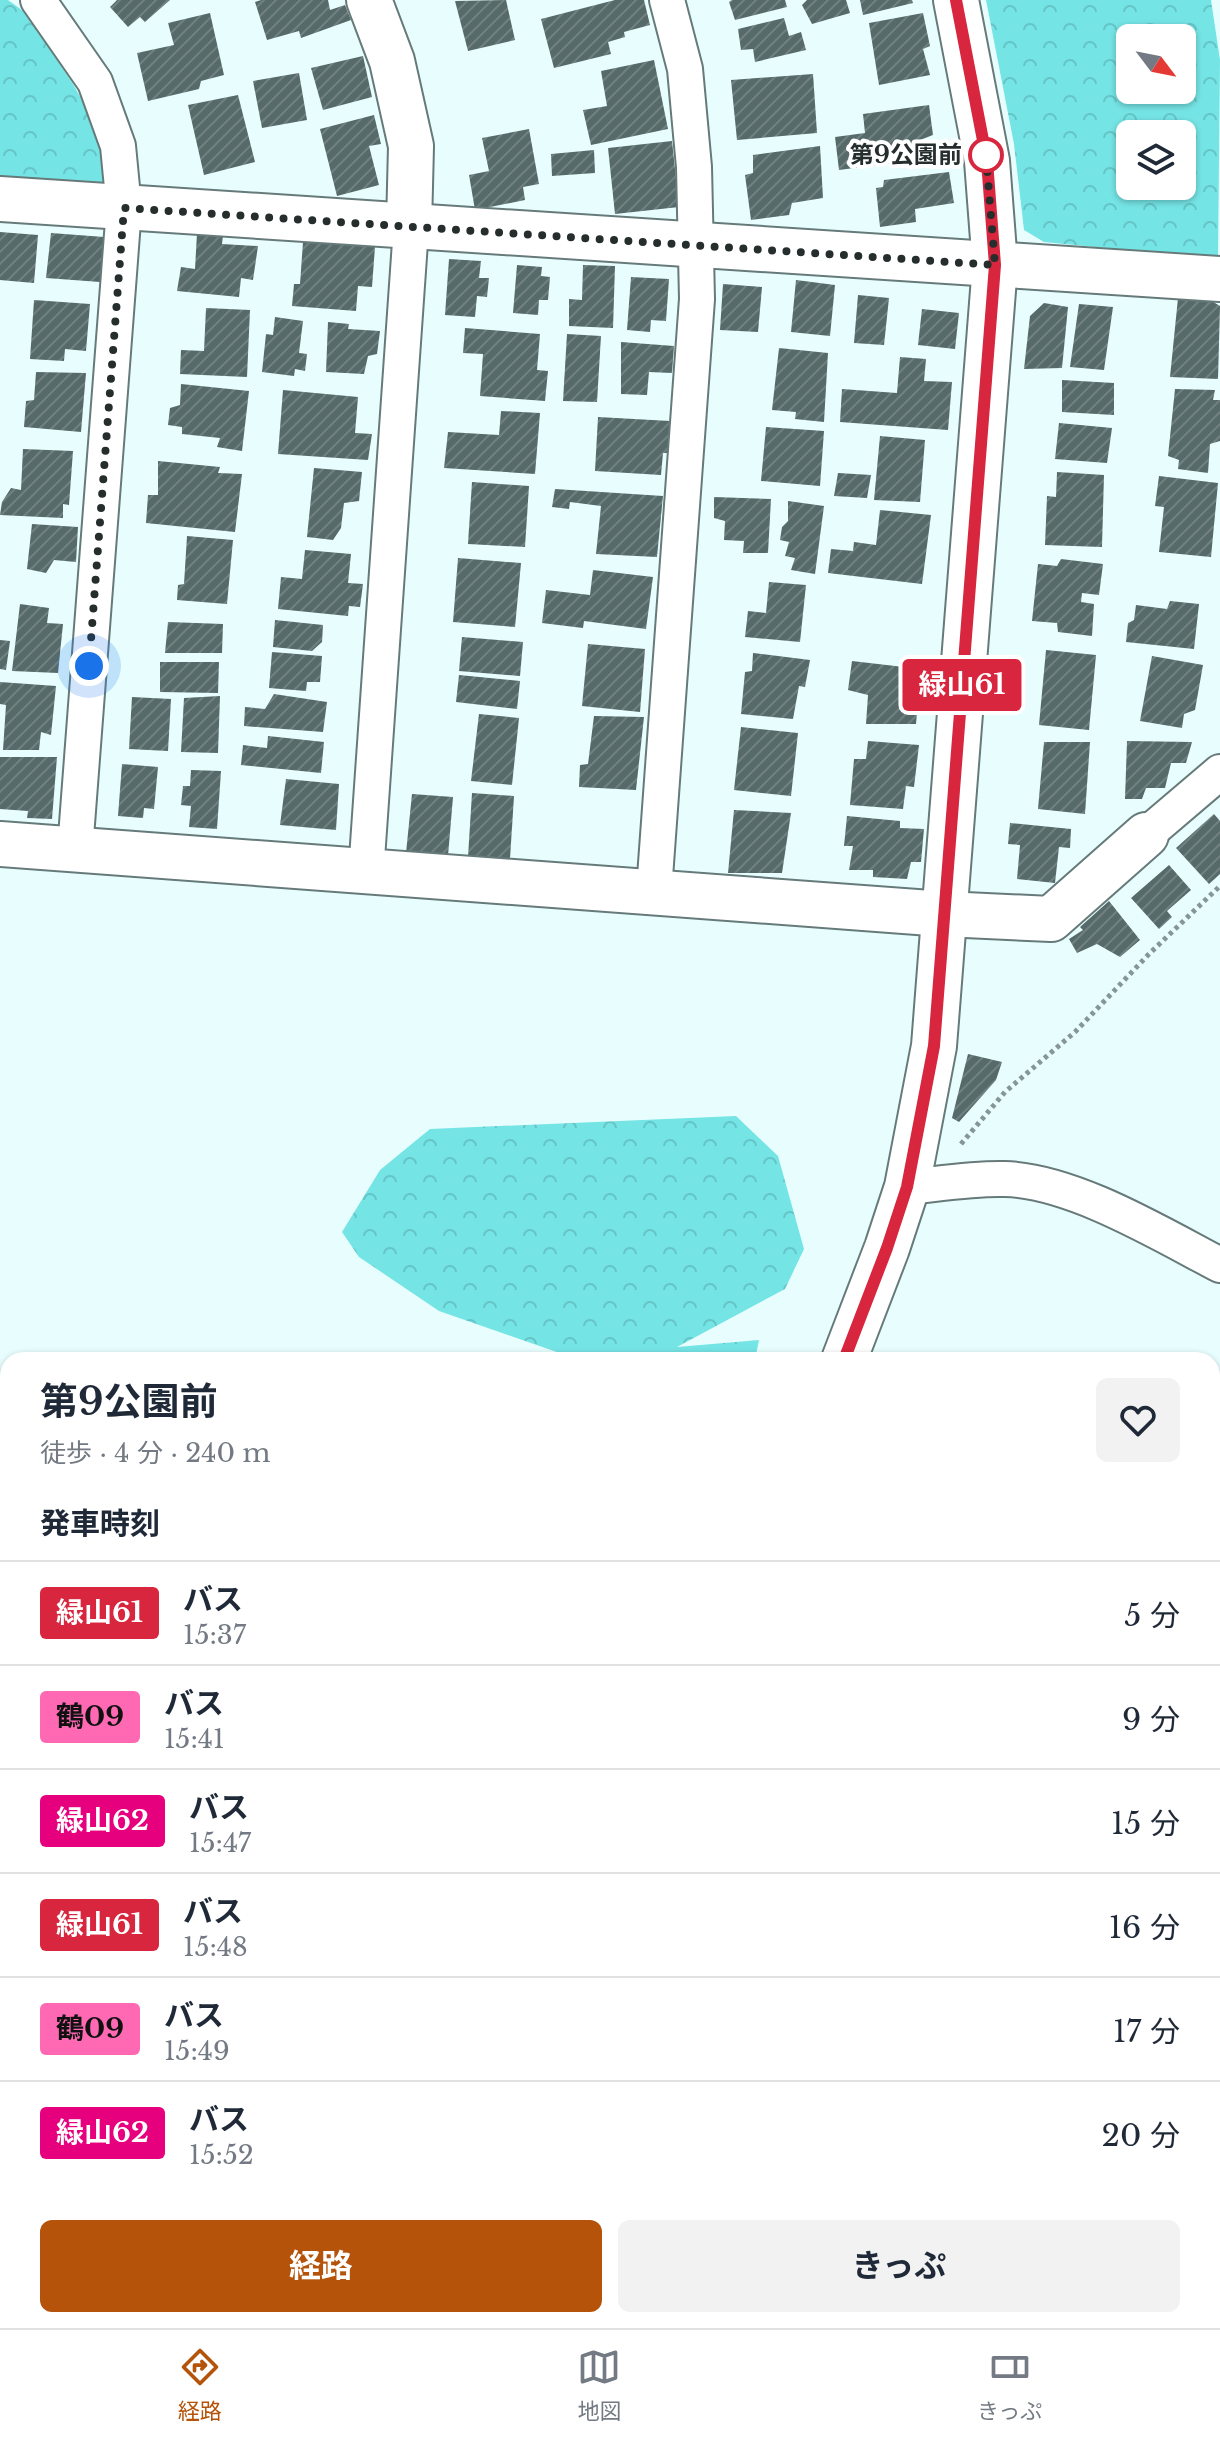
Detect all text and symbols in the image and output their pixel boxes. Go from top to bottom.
north arrow [1116,24,1196,104]
map controls [1116,24,1196,200]
button: layers [1116,120,1196,200]
marker: 第9公園前 [969,138,1003,172]
place label: 第9公園前 [850,140,962,169]
your location [69,646,109,686]
line badge: 緑山61 [906,659,1018,711]
text: 緑山61 [918,667,1006,702]
text: 第9公園前 [40,1378,218,1425]
button: heart [1096,1378,1180,1462]
text: 徒歩 · 4 分 · 240 m [40,1437,271,1469]
text: 発車時刻 [40,1505,160,1542]
text: バス [183,1581,243,1618]
text: 緑山61 [56,1595,143,1630]
text: 5 分 [1124,1597,1180,1634]
text: 15:37 [183,1619,246,1651]
text: バス [164,1685,224,1722]
text: 鶴09 [56,1699,124,1734]
text: 9 分 [1122,1701,1180,1738]
text: 15:41 [164,1723,225,1755]
text: バス [189,1789,249,1826]
text: 緑山62 [56,1803,149,1838]
text: 15 分 [1111,1805,1180,1842]
text: 15:47 [189,1827,251,1859]
text: バス [183,1893,243,1930]
text: 緑山61 [56,1907,143,1942]
text: 16 分 [1109,1909,1180,1946]
text: 15:48 [183,1931,248,1963]
text: バス [164,1997,224,2034]
text: 鶴09 [56,2011,124,2046]
text: 17 分 [1113,2013,1180,2050]
text: 15:49 [164,2035,230,2067]
text: バス [189,2101,249,2138]
text: 緑山62 [56,2115,149,2150]
text: 20 分 [1101,2117,1180,2154]
text: 15:52 [189,2139,254,2171]
button: 経路 [40,2220,602,2312]
button: きっぷ [618,2220,1180,2312]
tab: 経路 [178,2345,222,2425]
tab: 地図 [577,2345,621,2425]
tab: きっぷ [977,2345,1042,2425]

